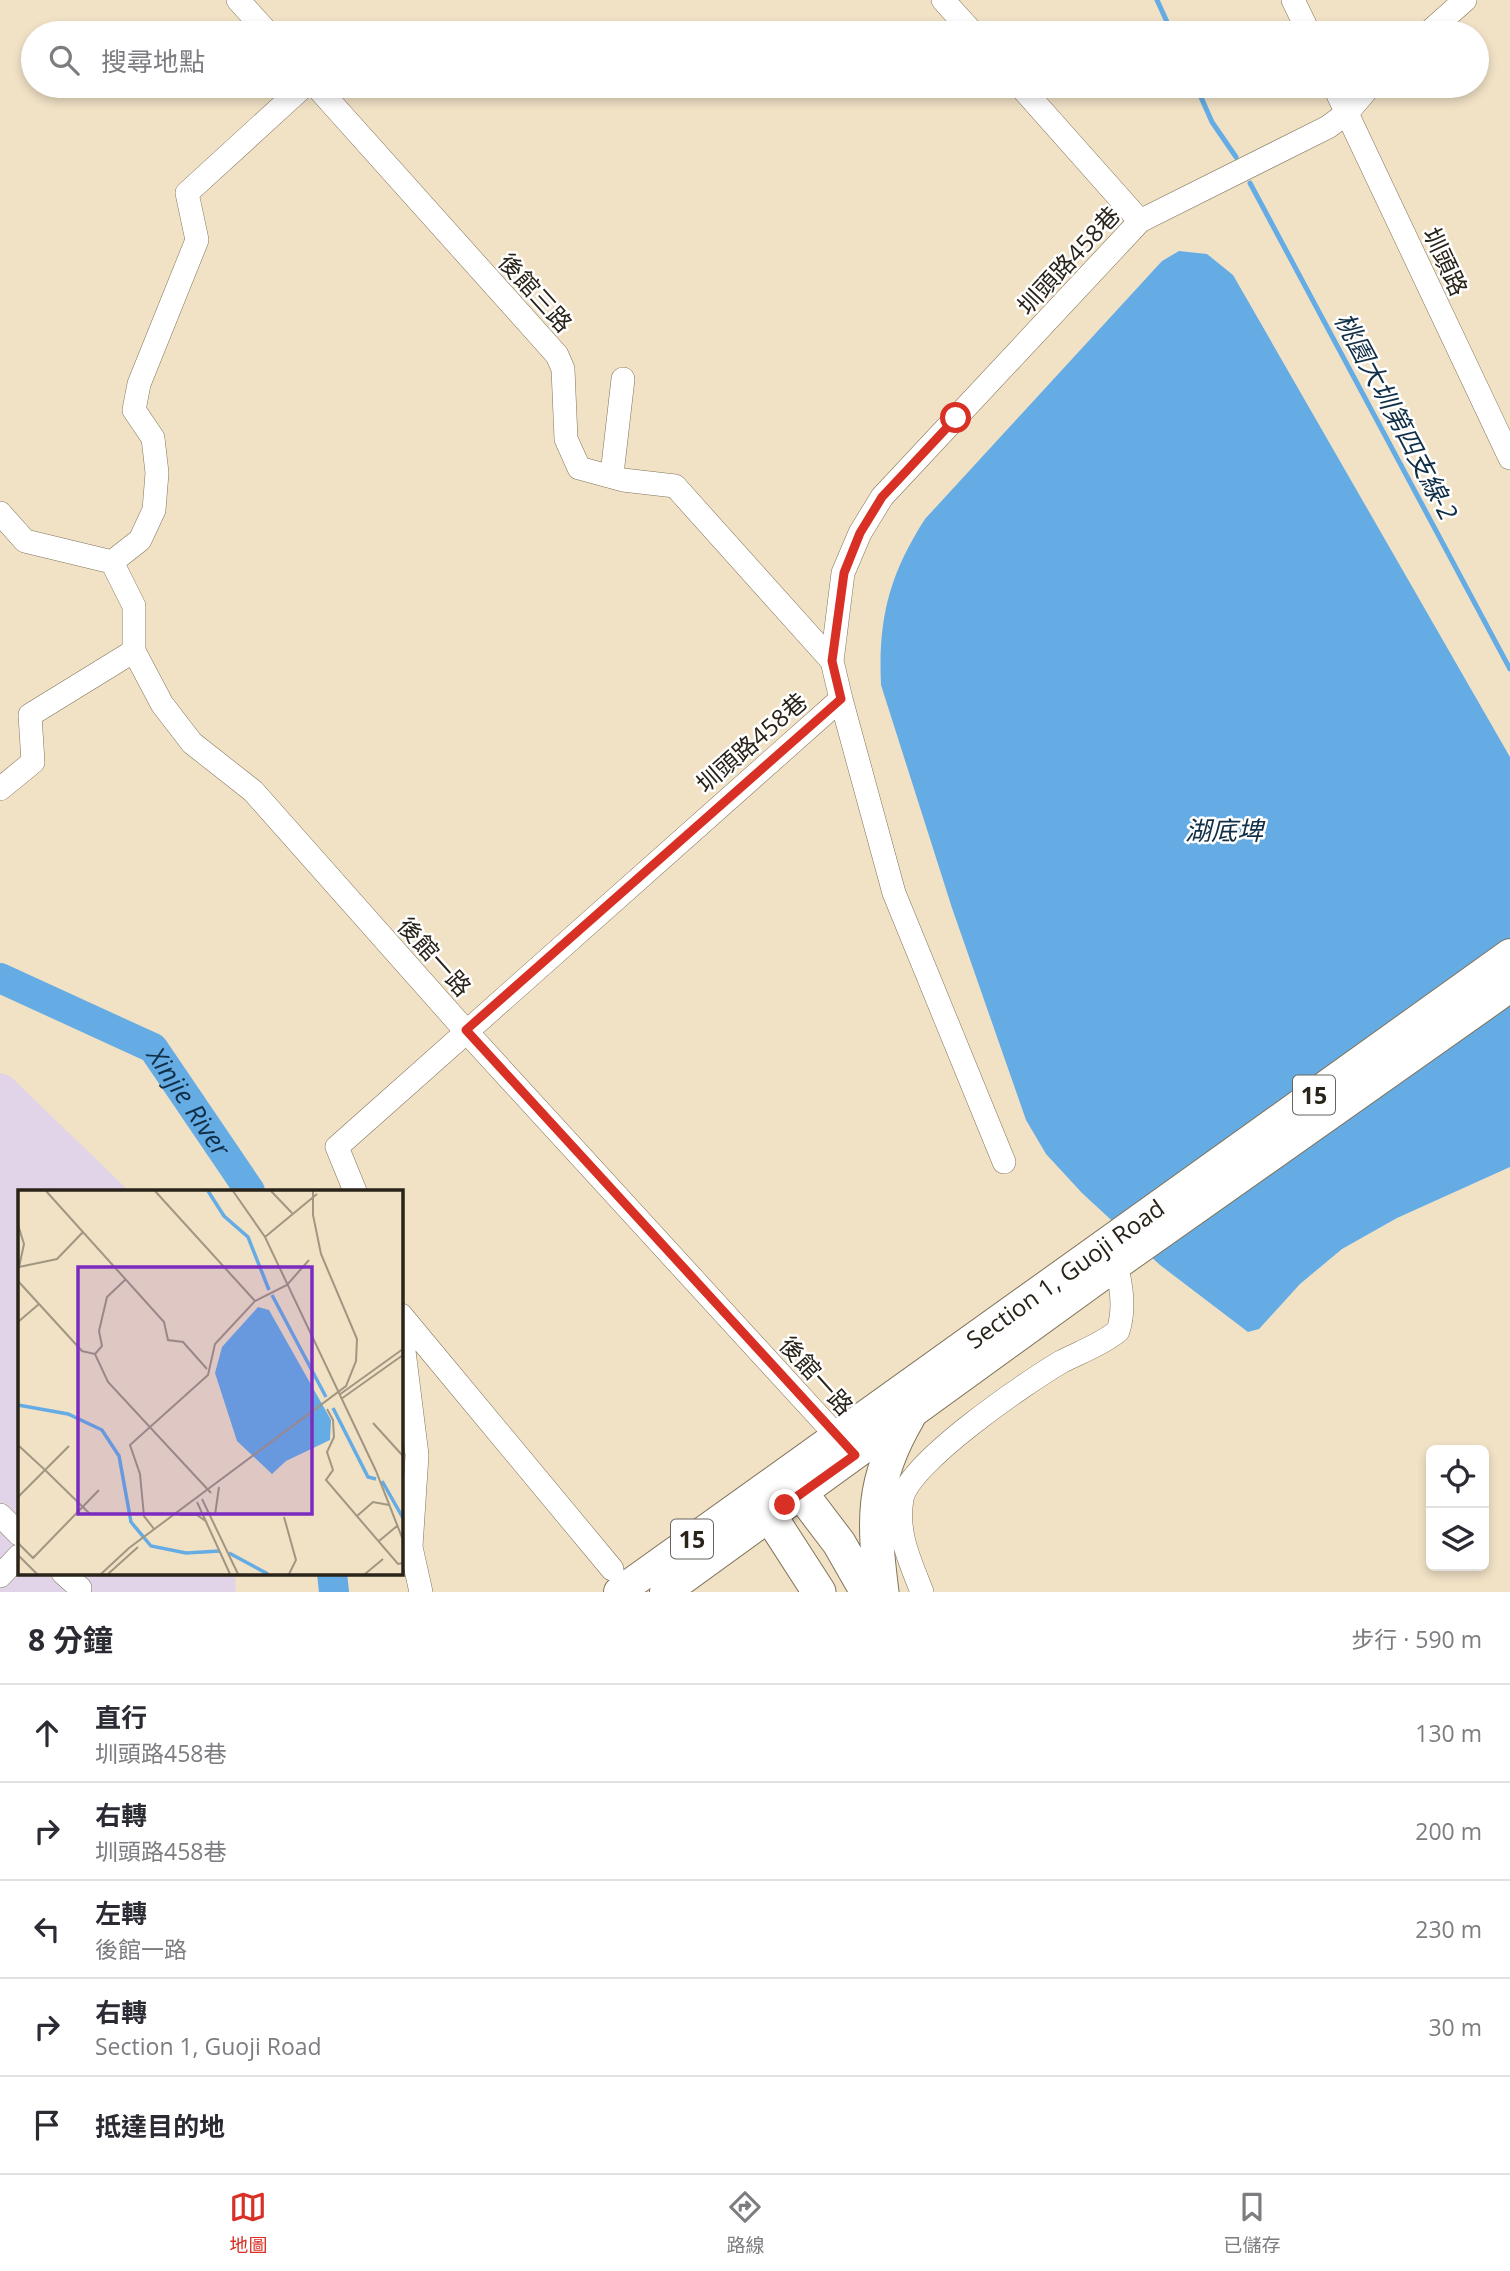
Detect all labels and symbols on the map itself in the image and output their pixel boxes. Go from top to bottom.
street label: 圳頭路458巷 [1009,199,1127,321]
street label: 圳頭路 [1416,221,1476,301]
street label: 後館三路 [492,245,580,339]
water label: 桃園大圳第四支線-2 [1327,306,1467,526]
route start [940,402,971,433]
street label: 圳頭路458巷 [688,685,814,799]
water label: 湖底埤 [1185,812,1266,848]
street label: 後館一路 [391,909,479,1003]
water label: Xinjie River [138,1038,240,1165]
road number: 15 [1293,1076,1335,1114]
inset map [18,1190,402,1574]
street label: Section 1, Guoji Road [959,1191,1170,1355]
street label: 後館一路 [773,1328,861,1422]
route end [769,1489,800,1520]
road number: 15 [671,1520,713,1558]

